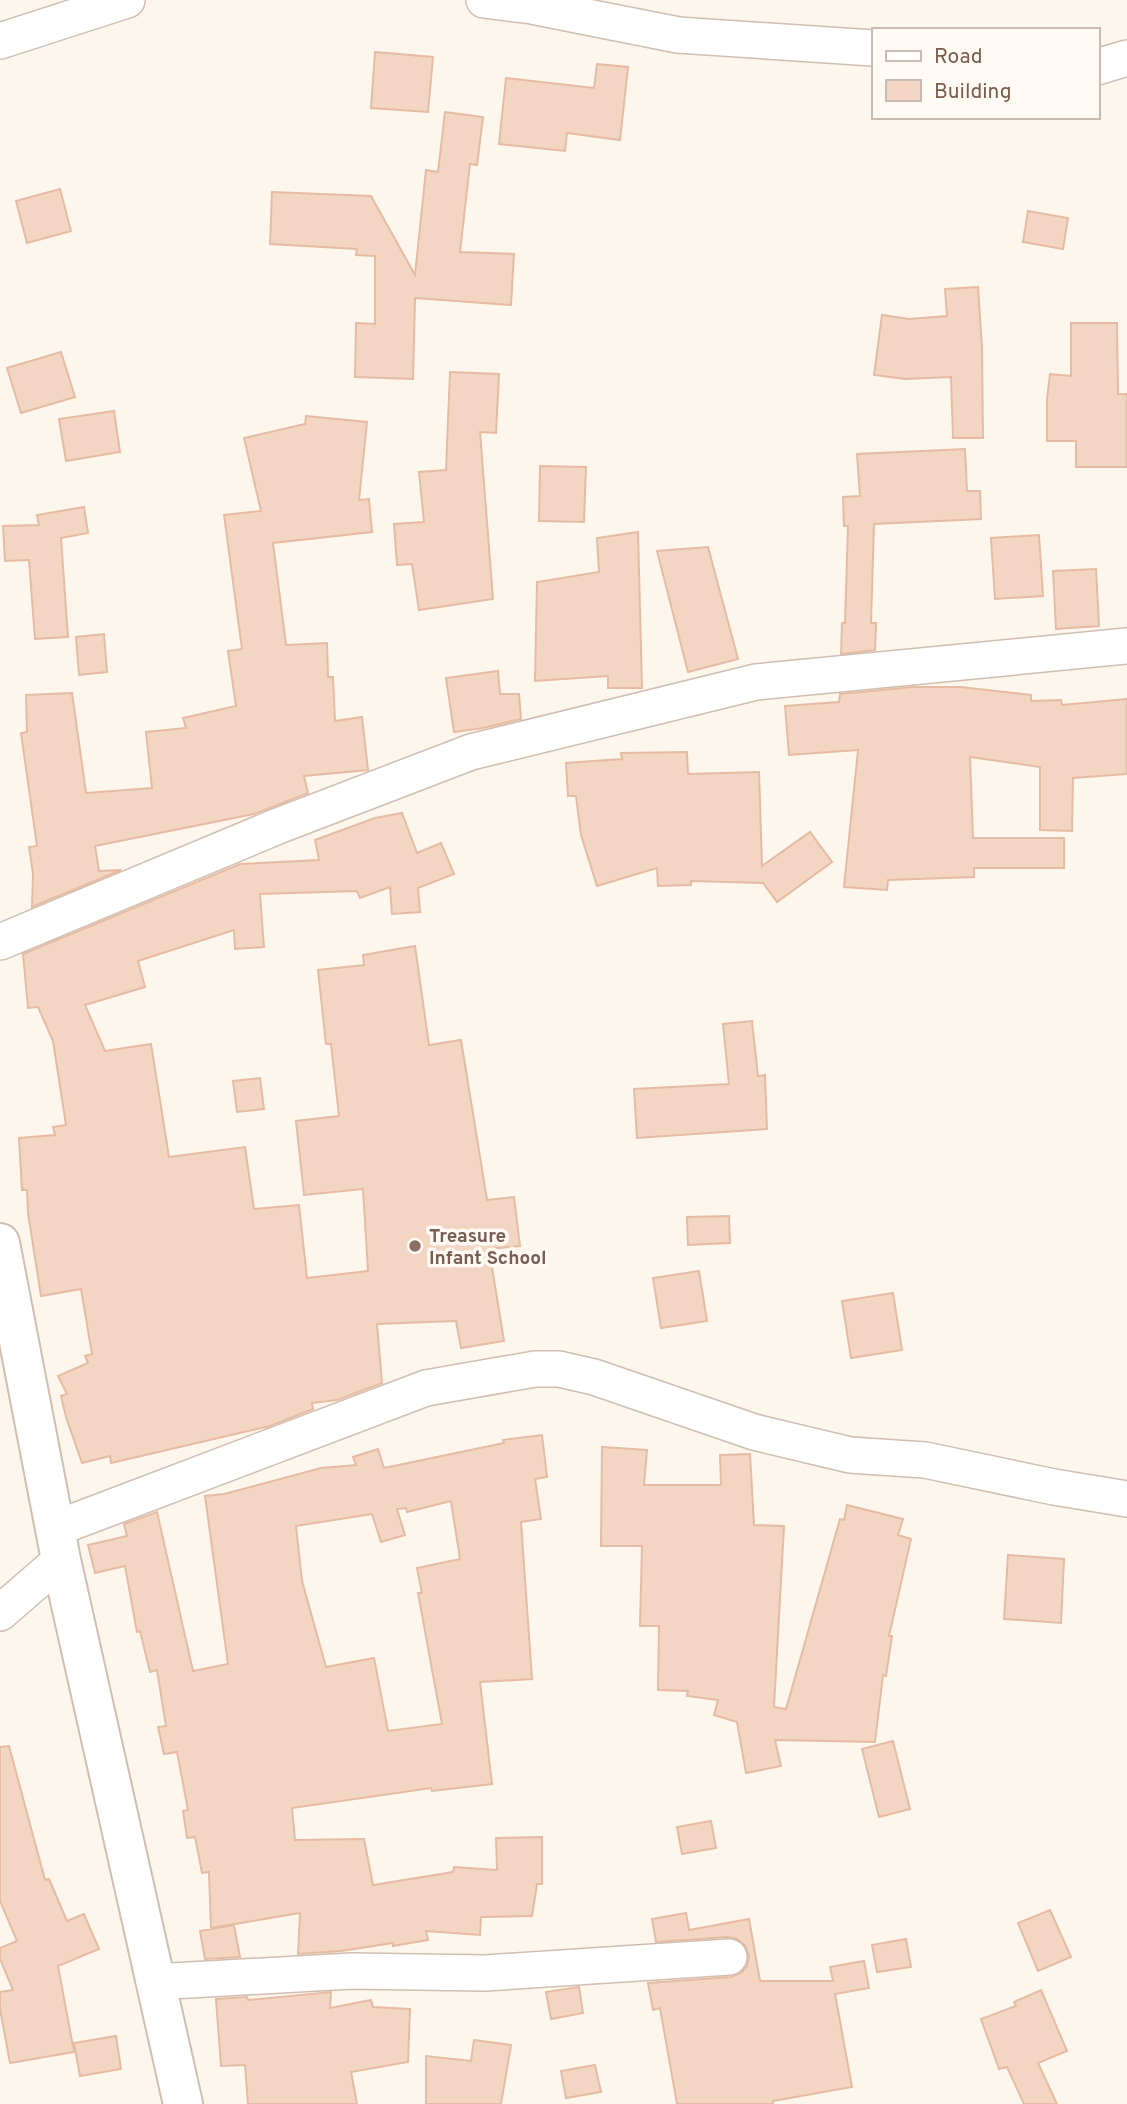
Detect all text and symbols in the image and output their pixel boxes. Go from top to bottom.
legend [872,28,1099,119]
text: Road [934,44,983,71]
text: Building [934,79,1012,106]
place label: Treasure Infant School [429,1225,547,1271]
marker: Treasure Infant School [407,1238,423,1254]

